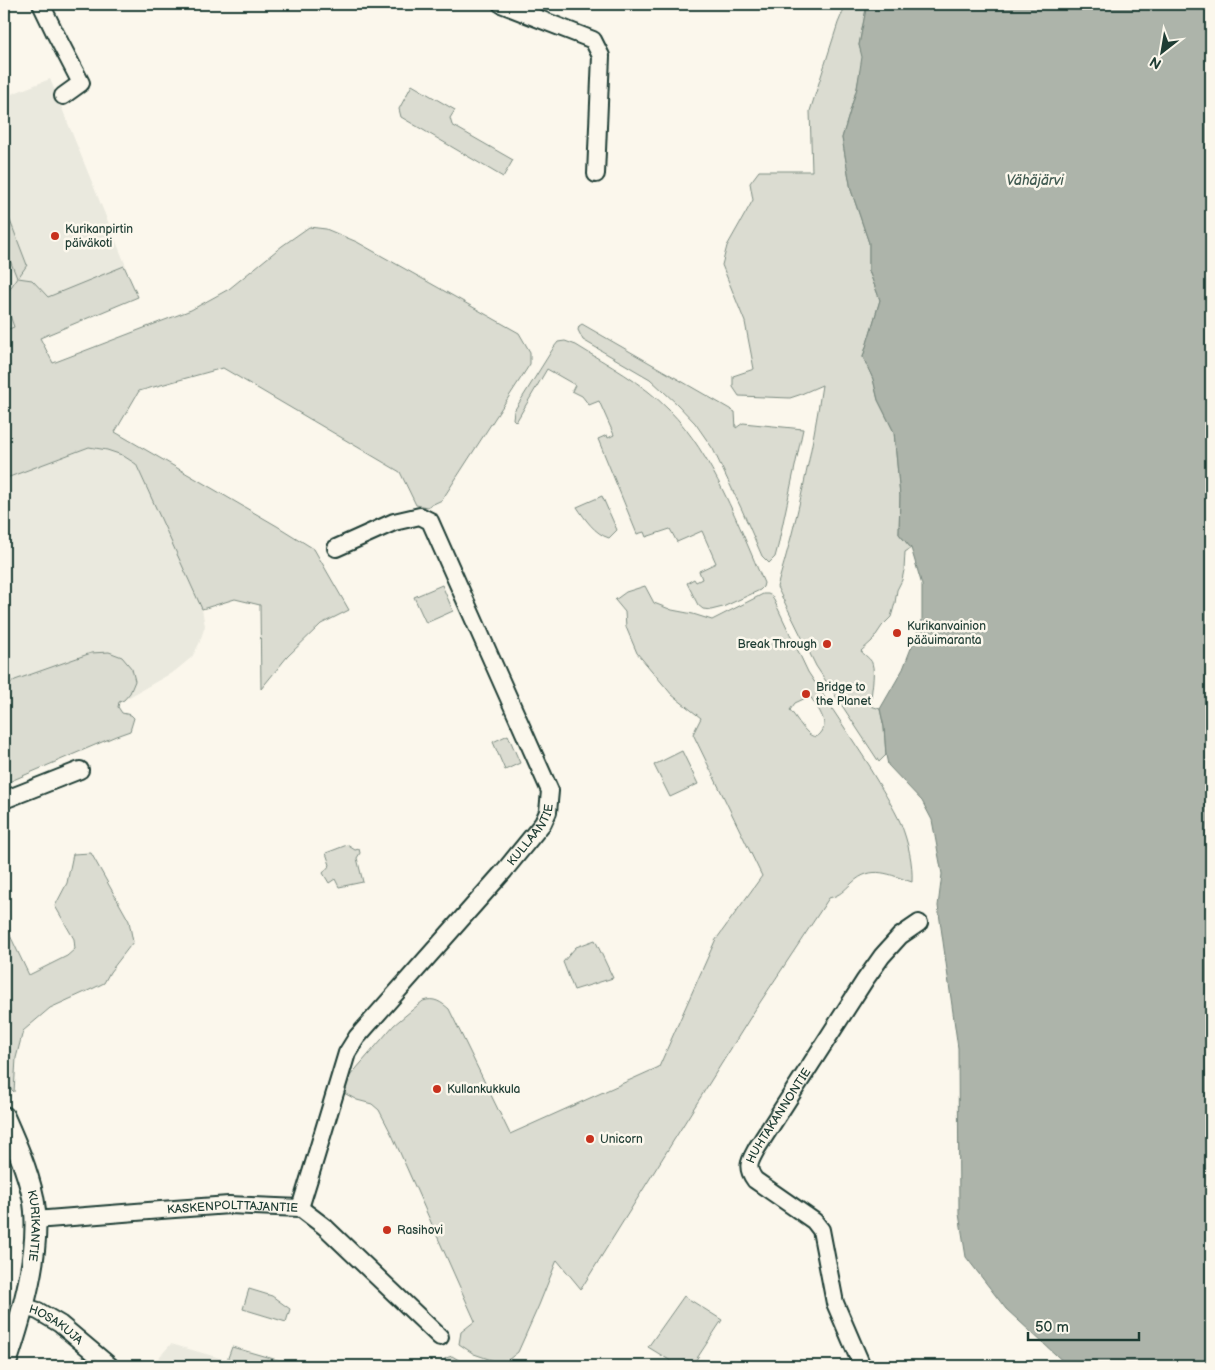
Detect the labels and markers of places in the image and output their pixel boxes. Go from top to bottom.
place label: Kurikanpirtin päiväkoti [65,222,133,251]
marker: Kurikanpirtin päiväkoti [49,230,61,242]
place label: Kurikanvainion pääuimaranta [907,619,986,648]
marker: Kurikanvainion pääuimaranta [891,627,903,639]
place label: Break Through [737,637,817,652]
marker: Break Through [821,638,833,650]
place label: Bridge to the Planet [816,680,871,709]
marker: Bridge to the Planet [800,688,812,700]
place label: Kullankukkula [447,1082,520,1097]
marker: Kullankukkula [431,1083,443,1095]
place label: Unicorn [600,1132,643,1147]
marker: Unicorn [584,1133,596,1145]
place label: Rasihovi [397,1223,443,1238]
marker: Rasihovi [381,1224,393,1236]

